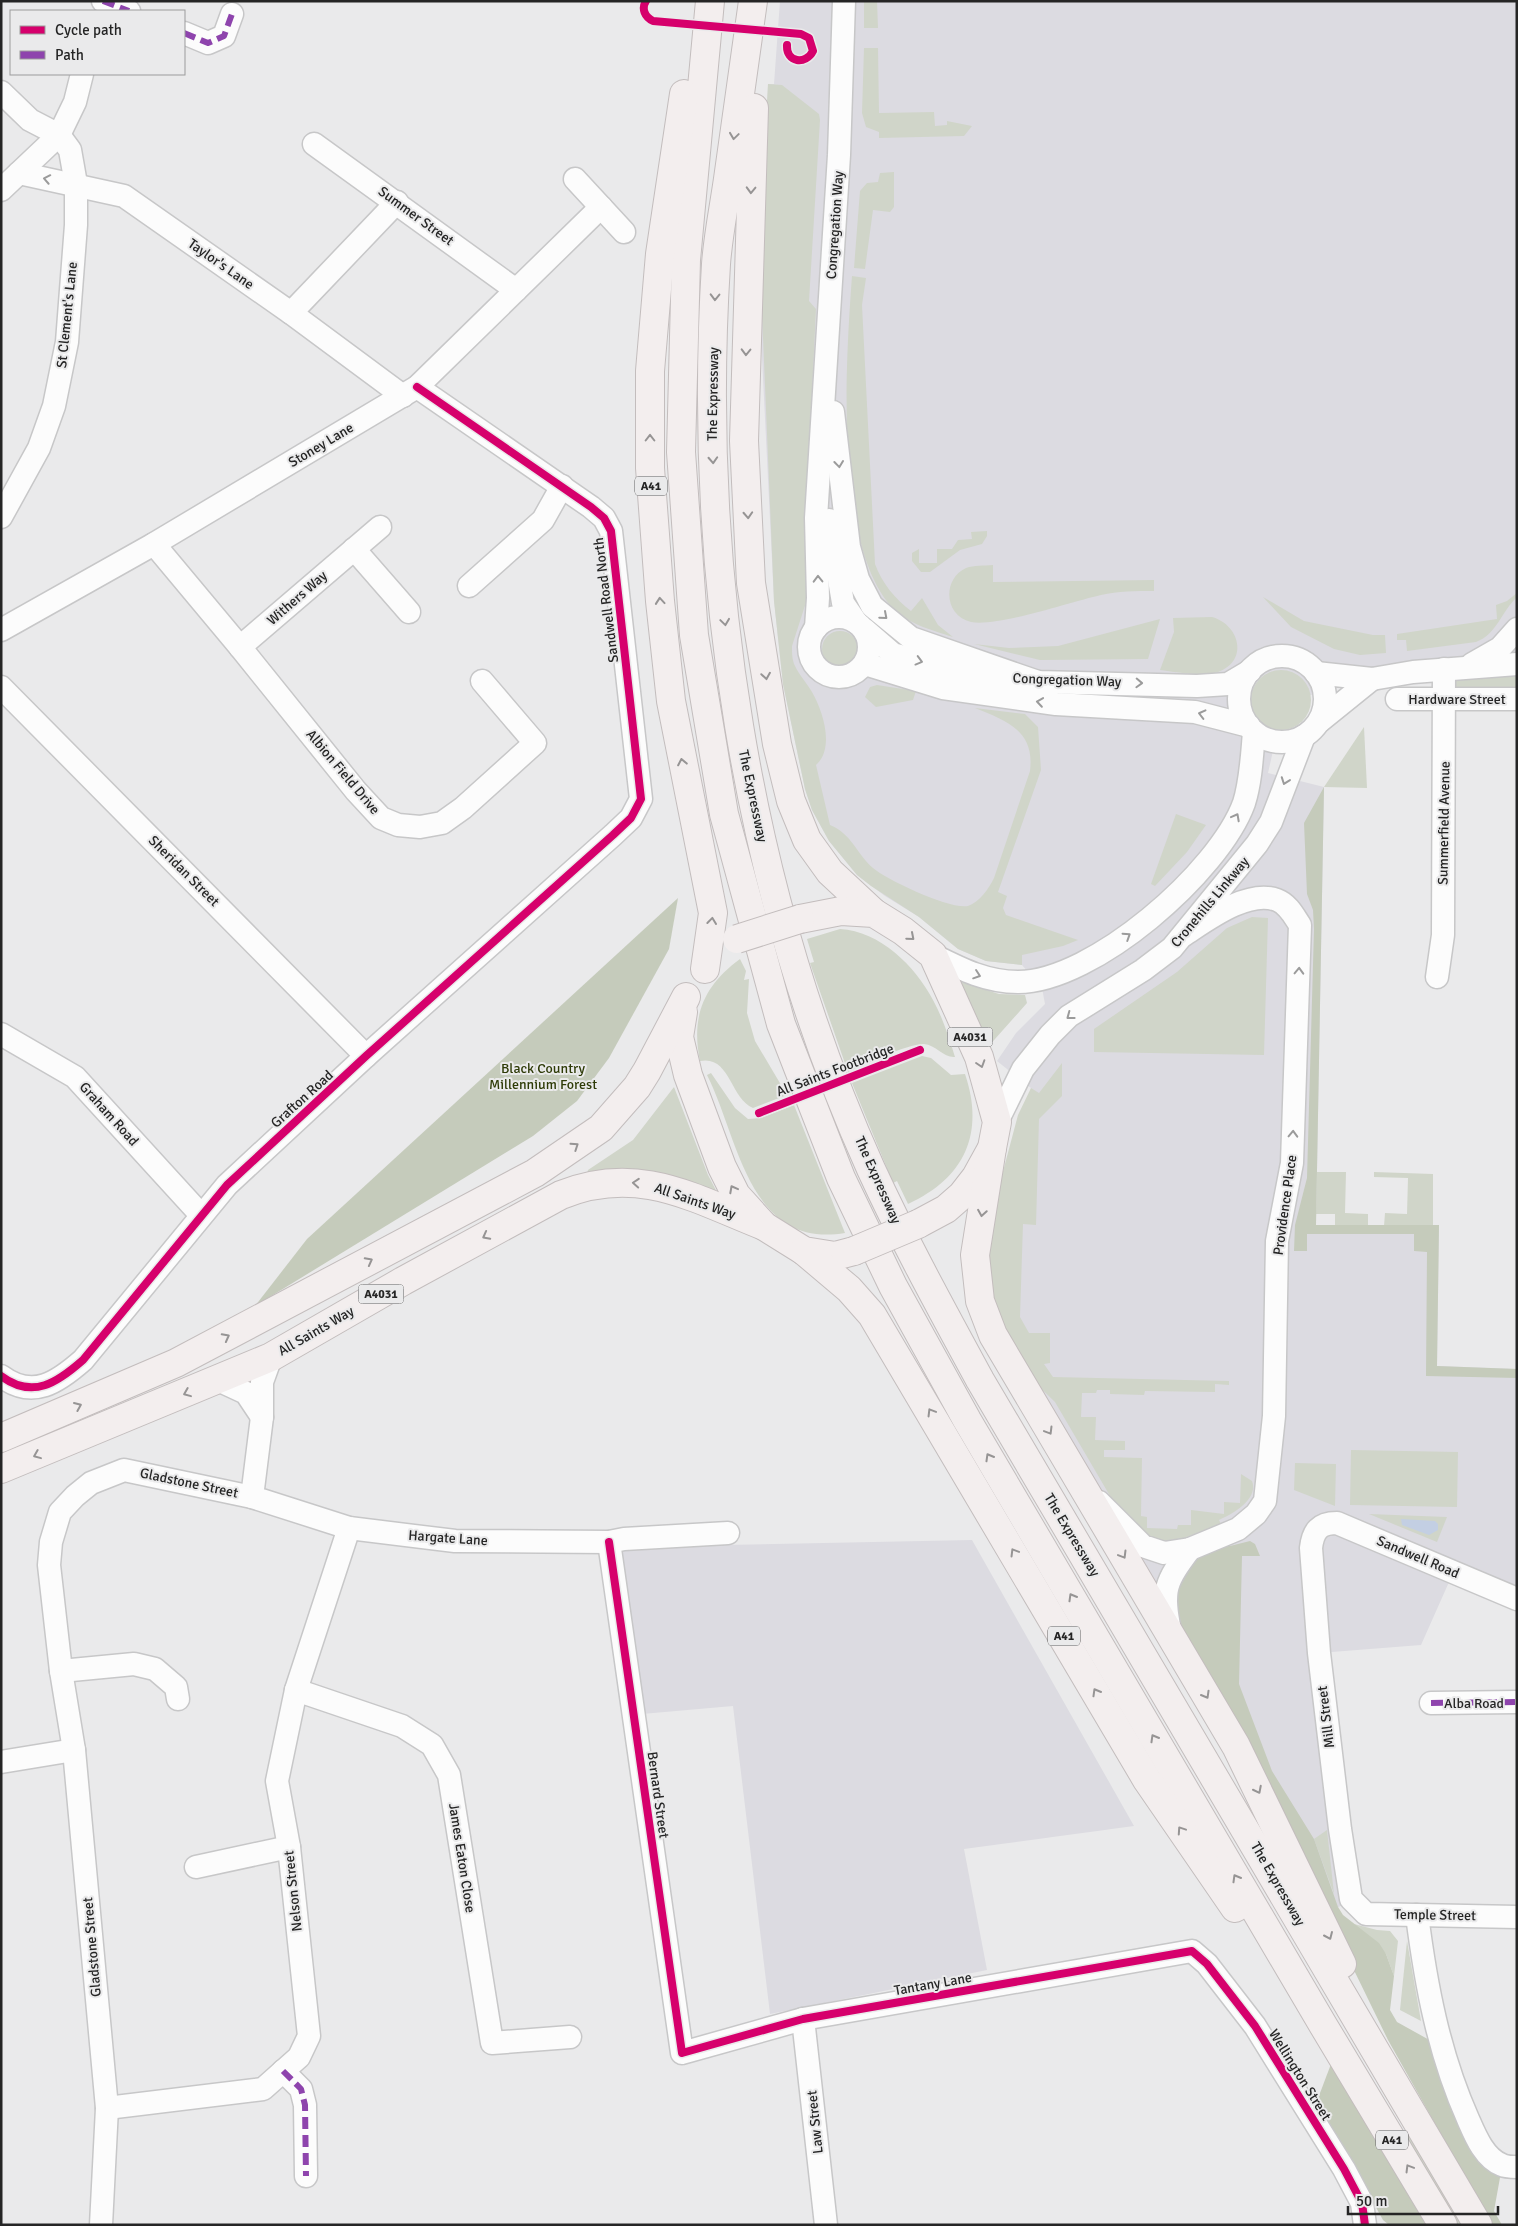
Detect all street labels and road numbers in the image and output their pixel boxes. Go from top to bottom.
street label: Congregation Way [823,170,847,280]
street label: Summer Street [375,183,457,249]
street label: Taylor's Lane [185,235,257,293]
street label: St Clement's Lane [53,261,81,369]
street label: The Expressway [704,346,722,441]
street label: Stoney Lane [285,419,357,471]
road number: A41 [635,476,667,496]
street label: Sandwell Road North [590,537,622,663]
street label: Withers Way [263,567,331,629]
street label: Congregation Way [1012,670,1122,690]
street label: Hardware Street [1408,691,1506,708]
street label: Albion Field Drive [303,726,383,818]
street label: The Expressway [735,748,771,844]
street label: Summerfield Avenue [1434,761,1454,885]
street label: Sheridan Street [145,832,223,910]
street label: Cronehills Linkway [1167,853,1253,951]
road number: A4031 [948,1028,992,1046]
street label: All Saints Footbridge [774,1040,896,1100]
street label: Grafton Road [267,1067,337,1131]
street label: Graham Road [76,1079,142,1149]
street label: The Expressway [851,1134,905,1227]
street label: Providence Place [1270,1154,1300,1256]
street label: All Saints Way [652,1179,738,1223]
road number: A4031 [358,1285,404,1304]
street label: All Saints Way [275,1302,357,1360]
street label: Gladstone Street [138,1464,240,1502]
street label: The Expressway [1041,1490,1104,1580]
street label: Hargate Lane [408,1527,488,1549]
street label: Sandwell Road [1374,1532,1462,1582]
road number: A41 [1048,1626,1080,1645]
street label: Mill Street [1314,1685,1338,1749]
street label: Alba Road [1444,1695,1504,1712]
street label: Bernard Street [644,1751,673,1840]
street label: James Eaton Close [445,1802,479,1914]
street label: The Expressway [1247,1839,1309,1929]
street label: Nelson Street [280,1850,306,1932]
street label: Gladstone Street [79,1896,105,1998]
street label: Temple Street [1394,1906,1476,1924]
street label: Tantany Lane [893,1969,973,1999]
street label: Wellington Street [1265,2026,1335,2124]
street label: Law Street [803,2089,827,2155]
road number: A41 [1376,2130,1408,2150]

